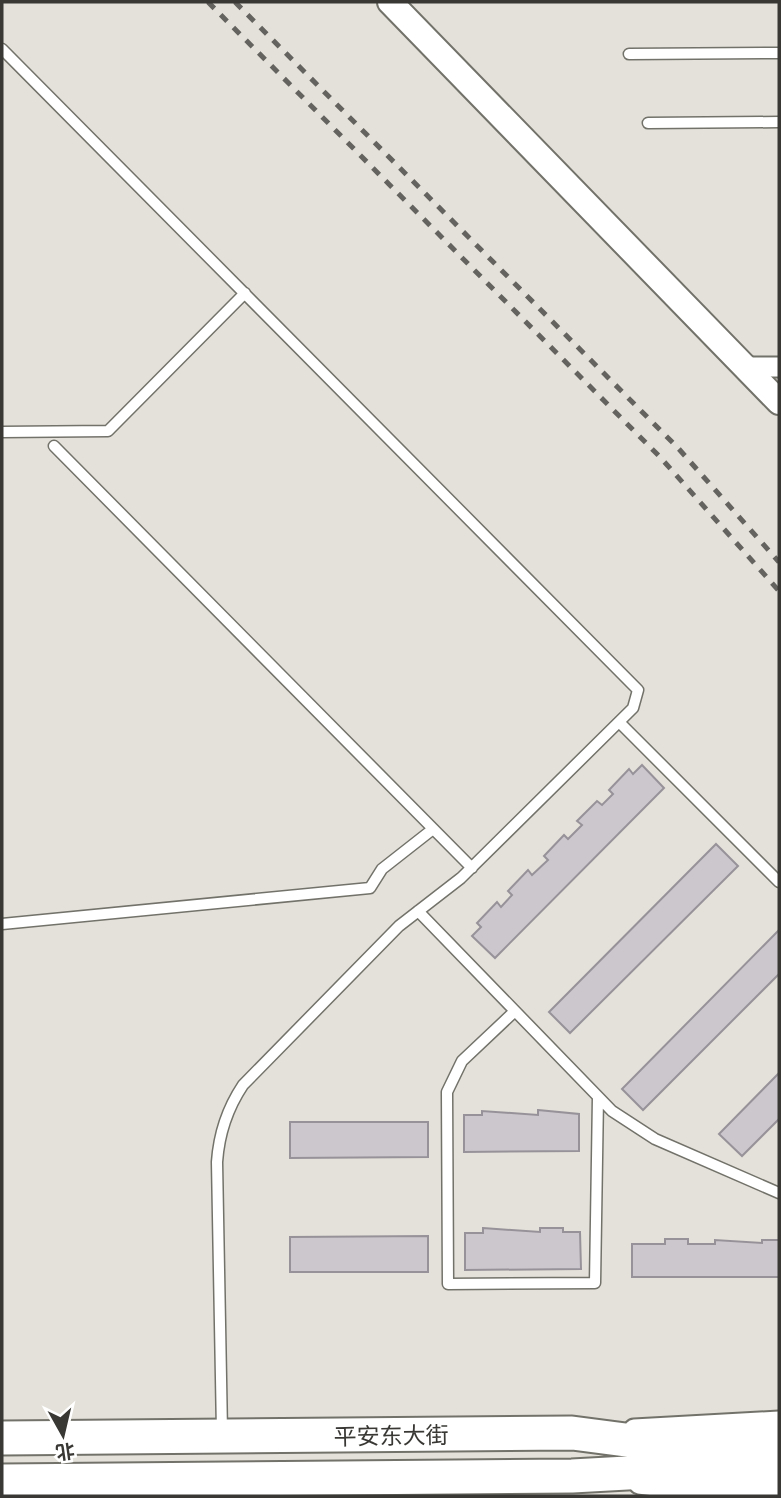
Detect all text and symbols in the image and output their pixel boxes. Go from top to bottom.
north arrow [28,1400,98,1470]
street label: 平安东大街 [333,1418,449,1452]
text: 北 [54,1438,77,1466]

